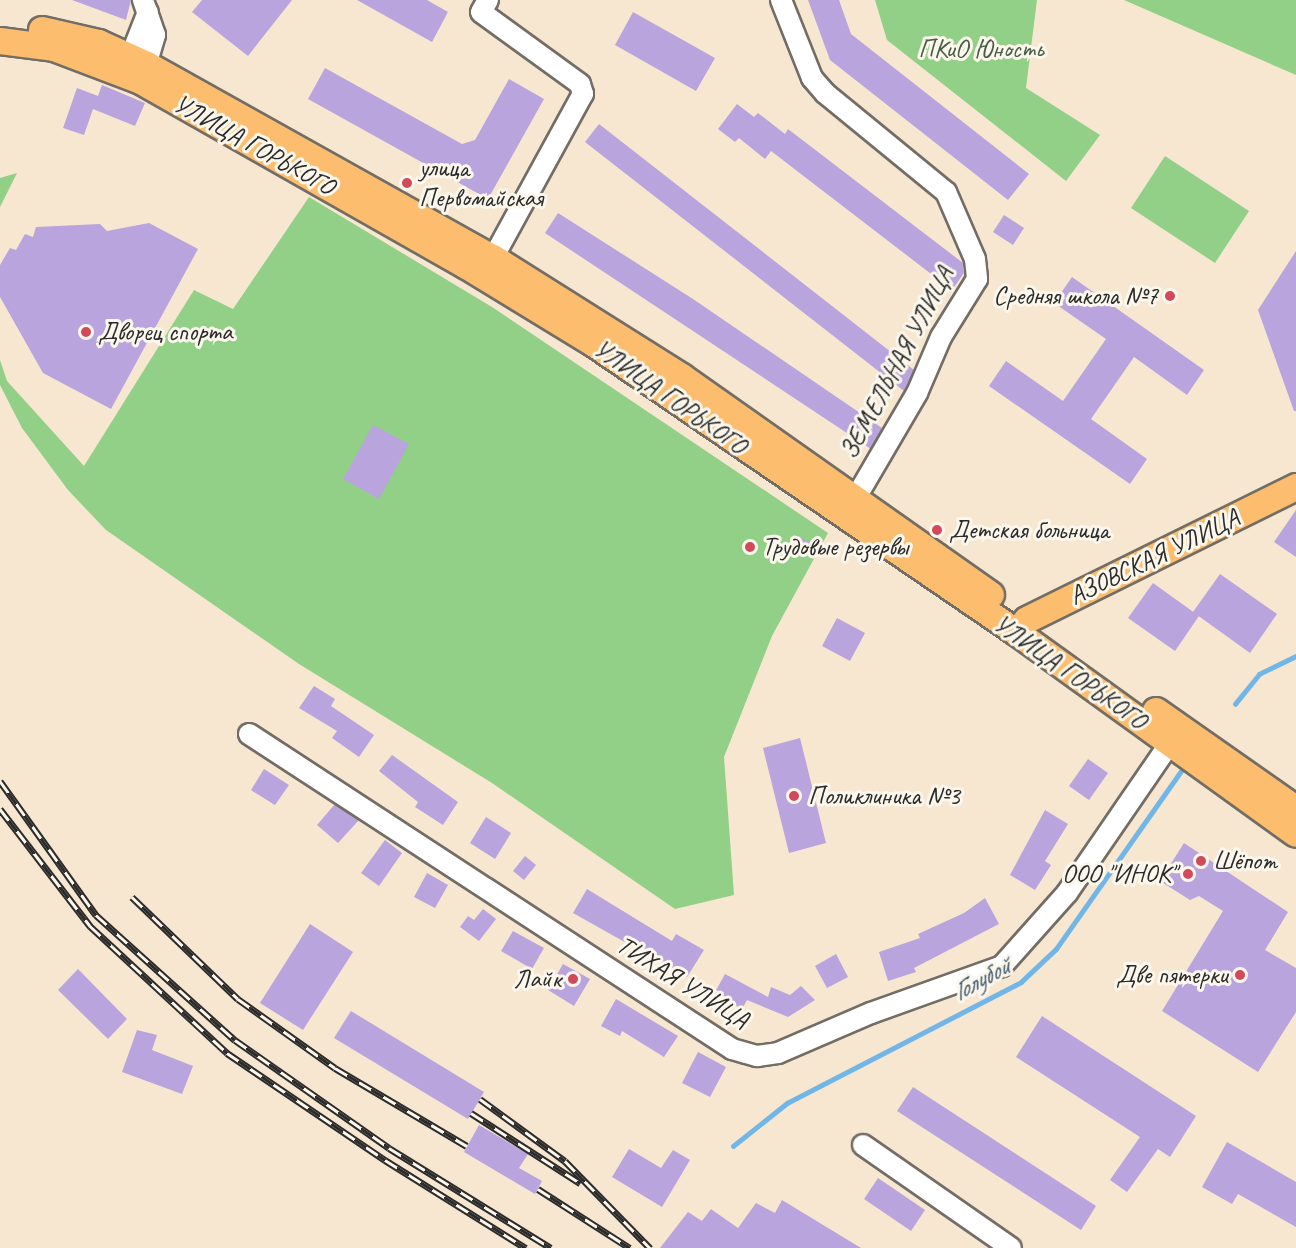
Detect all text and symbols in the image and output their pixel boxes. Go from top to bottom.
park label: ПКиО Юность [918,33,1044,65]
street label: УЛИЦА ГОРЬКОГО [167,87,341,203]
place label: улица Первомайская [419,152,543,213]
marker: улица Первомайская [400,176,414,190]
street label: ЗЕМЕЛЬНАЯ УЛИЦА [833,262,961,464]
place label: Средняя школа №7 [993,280,1158,312]
marker: Средняя школа №7 [1163,289,1177,303]
place label: Дворец спорта [98,316,231,348]
marker: Дворец спорта [79,325,93,339]
street label: УЛИЦА ГОРЬКОГО [587,332,753,462]
street label: АЗОВСКАЯ УЛИЦА [1064,502,1244,612]
place label: Детская больница [949,514,1109,546]
marker: Детская больница [930,523,944,537]
place label: Трудовые резервы [762,531,908,563]
marker: Трудовые резервы [743,540,757,554]
street label: УЛИЦА ГОРЬКОГО [987,607,1153,737]
place label: Поликлиника №3 [808,780,960,812]
marker: Поликлиника №3 [785,787,803,805]
place label: Шёпот [1213,845,1277,877]
marker: Шёпот [1194,854,1208,868]
place label: ООО "ИНОК" [1062,858,1176,890]
marker: ООО "ИНОК" [1181,867,1195,881]
street label: ТИХАЯ УЛИЦА [611,929,755,1035]
water label: Голубой [946,950,1016,1008]
place label: Две пятерки [1114,959,1228,991]
place label: Лайк [513,963,561,995]
marker: Две пятерки [1233,968,1247,982]
marker: Лайк [566,972,580,986]

